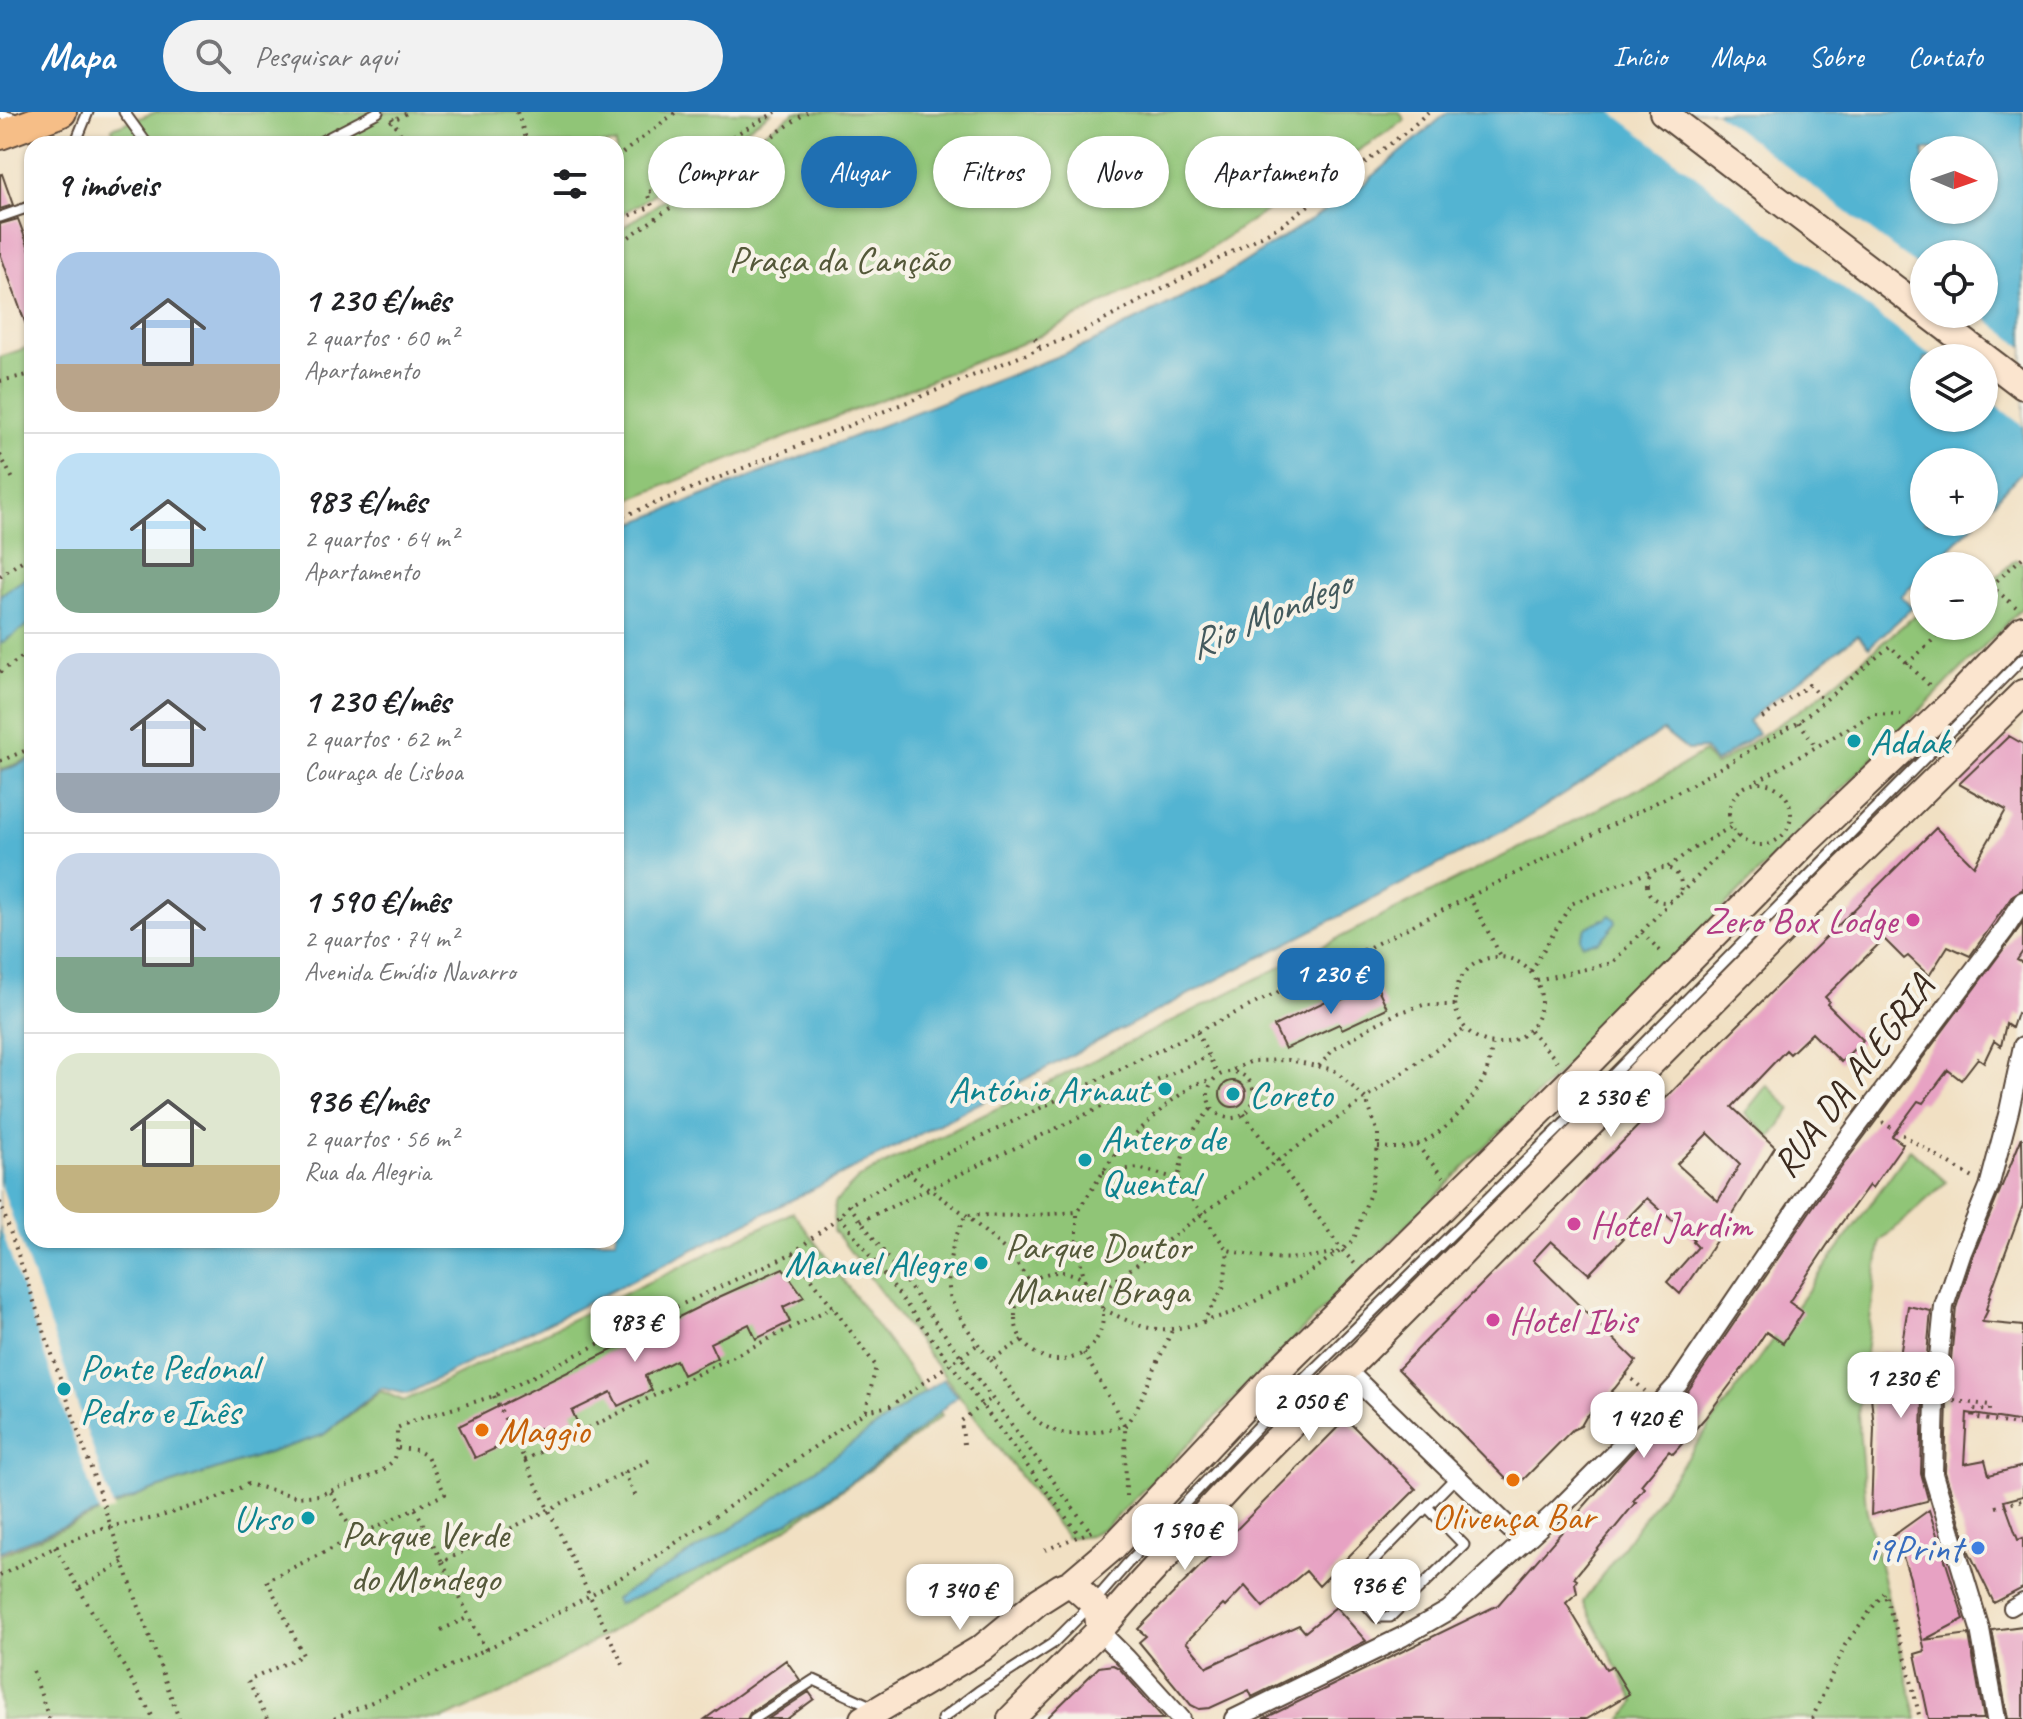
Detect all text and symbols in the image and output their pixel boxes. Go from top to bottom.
search box [163,20,723,92]
text: Mapa [40,33,115,80]
icon: search [191,34,235,78]
text: Pesquisar aqui [255,37,397,75]
text: Início [1613,39,1667,74]
text: Mapa [1711,39,1765,74]
text: Sobre [1809,39,1864,74]
text: Contato [1908,39,1983,74]
chip: Comprar [648,136,785,208]
chip: Alugar [801,136,917,208]
chip: Filtros [933,136,1051,208]
chip: Novo [1067,136,1169,208]
chip: Apartamento [1185,136,1365,208]
north arrow [1910,136,1998,224]
map controls [1910,136,1998,640]
icon: filters [548,162,592,206]
text: 9 imóveis [56,163,158,206]
park label: Praça da Canção [729,236,952,283]
button: locate [1910,240,1998,328]
text: 1 230 €/mês [304,278,450,321]
icon: home [120,284,216,380]
text: 2 quartos · 60 m² [304,321,458,354]
button: layers [1910,344,1998,432]
text: Apartamento [304,354,419,387]
button: + [1910,448,1998,536]
text: 983 €/mês [304,479,427,522]
icon: home [120,485,216,581]
text: 2 quartos · 64 m² [304,522,458,555]
button: − [1910,552,1998,640]
text: Apartamento [304,555,419,588]
water label: Rio Mondego [1181,555,1364,670]
text: 1 230 €/mês [304,679,450,722]
icon: home [120,685,216,781]
place label: Addak [1870,718,1953,765]
text: 2 quartos · 62 m² [304,722,458,755]
marker: Addak [1845,732,1863,750]
text: Couraça de Lisboa [304,755,463,788]
text: 1 590 €/mês [304,879,450,922]
icon: home [120,885,216,981]
place label: Zero Box Lodge [1705,897,1900,944]
marker: Zero Box Lodge [1904,911,1922,929]
text: 2 quartos · 74 m² [304,922,458,955]
pin: 1 230 € [1257,948,1405,1016]
text: Avenida Emídio Navarro [304,955,516,988]
text: 1 230 € [1295,957,1367,990]
street label: RUA DA ALEGRIA [1762,964,1945,1186]
place label: António Arnaut [948,1066,1152,1113]
place label: Coreto [1249,1071,1334,1118]
pin: 2 530 € [1537,1071,1685,1139]
text: 936 €/mês [304,1079,427,1122]
marker: António Arnaut [1156,1080,1174,1098]
text: 2 530 € [1576,1080,1646,1113]
icon: home [120,1085,216,1181]
marker: Coreto [1224,1085,1242,1103]
place label: Antero de Quental [1101,1115,1228,1206]
text: 2 quartos · 56 m² [304,1122,458,1155]
marker: Antero de Quental [1076,1151,1094,1169]
text: Rua da Alegria [304,1155,431,1188]
place label: Hotel Jardim [1590,1201,1754,1248]
marker: Hotel Jardim [1565,1215,1583,1233]
park label: Parque Doutor Manuel Braga [1005,1223,1193,1314]
place label: Manuel Alegre [785,1240,968,1287]
marker: Manuel Alegre [972,1254,990,1272]
pin: 983 € [579,1296,691,1364]
place label: Hotel Ibis [1509,1297,1640,1344]
text: 983 € [609,1305,661,1338]
marker: Hotel Ibis [1484,1311,1502,1329]
place label: Ponte Pedonal Pedro e Inês [80,1344,264,1435]
pin: 1 230 € [1827,1352,1975,1420]
text: 1 230 € [1865,1361,1937,1394]
pin: 2 050 € [1235,1375,1383,1443]
marker: Ponte Pedonal Pedro e Inês [55,1380,73,1398]
text: 2 050 € [1274,1384,1344,1417]
pin: 1 420 € [1570,1392,1718,1460]
text: 1 420 € [1608,1401,1680,1434]
place label: Maggio [498,1407,591,1454]
marker: Maggio [473,1421,491,1439]
marker: Olivença Bar [1504,1471,1522,1489]
place label: Olivença Bar [1431,1493,1599,1540]
place label: Urso [233,1495,295,1542]
pin: 1 590 € [1111,1504,1259,1572]
marker: Urso [299,1509,317,1527]
park label: Parque Verde do Mondego [341,1511,511,1602]
text: 1 590 € [1150,1513,1220,1546]
place label: i9Print [1870,1525,1967,1572]
marker: i9Print [1969,1539,1987,1557]
pin: 936 € [1320,1559,1432,1627]
pin: 1 340 € [886,1564,1034,1632]
text: 936 € [1349,1568,1403,1601]
text: 1 340 € [924,1573,996,1606]

